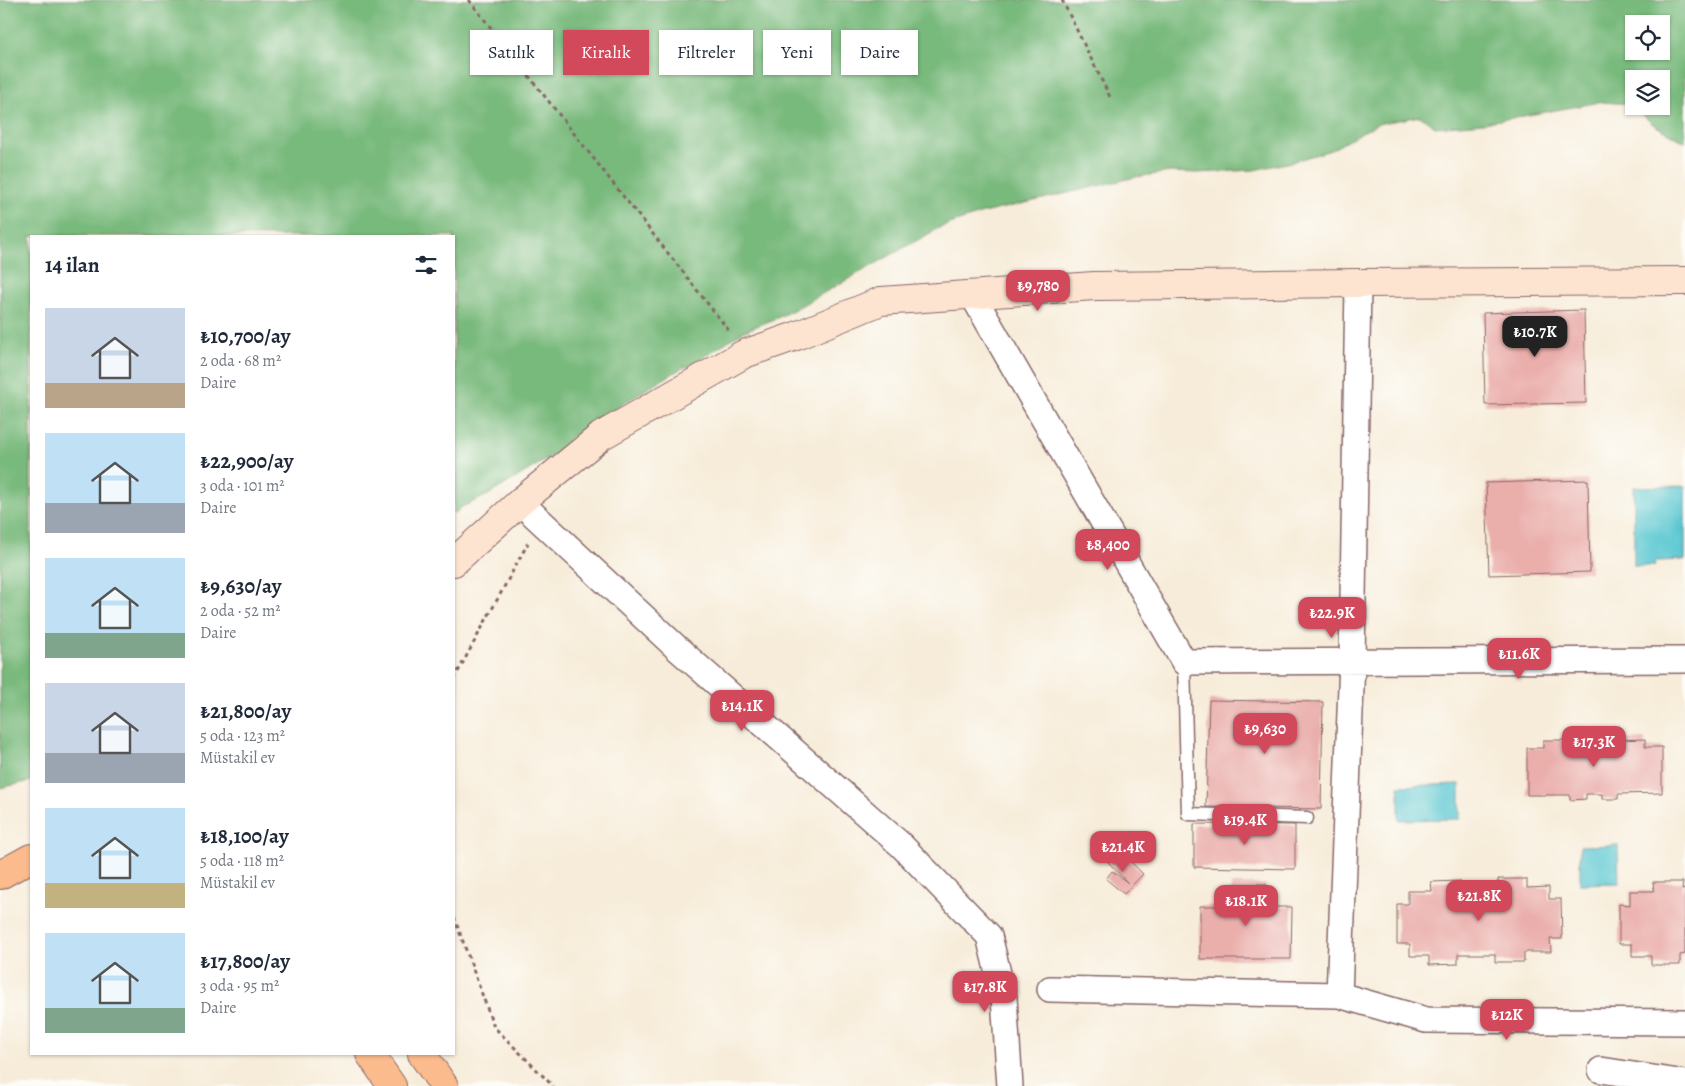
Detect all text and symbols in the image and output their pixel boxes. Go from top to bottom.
map controls [1625,15,1670,115]
button: locate [1625,15,1670,60]
chip: Satılık [470,30,553,75]
chip: Kiralık [563,30,649,75]
chip: Filtreler [659,30,753,75]
chip: Yeni [763,30,831,75]
chip: Daire [841,30,918,75]
button: layers [1625,70,1670,115]
text: 14 ilan [45,251,100,279]
icon: filters [412,251,440,279]
pin: ₺9,780 [997,270,1079,312]
text: ₺9,780 [1017,275,1059,297]
pin: ₺10.7K [1494,316,1576,358]
text: ₺10.7K [1513,321,1557,343]
text: ₺10,700/ay [200,322,291,350]
icon: home [85,328,145,388]
text: 2 oda · 68 m² [200,350,281,372]
text: Daire [200,372,236,394]
text: ₺22,900/ay [200,447,294,475]
icon: home [85,453,145,513]
text: 3 oda · 101 m² [200,475,285,497]
text: Daire [200,497,236,519]
pin: ₺8,400 [1067,528,1149,571]
text: ₺8,400 [1086,534,1130,556]
text: ₺9,630/ay [200,572,282,600]
icon: home [85,578,145,638]
pin: ₺22.9K [1291,596,1373,639]
text: 2 oda · 52 m² [200,600,281,622]
text: ₺22.9K [1309,602,1355,624]
text: Daire [200,622,236,644]
pin: ₺11.6K [1478,638,1560,680]
text: ₺11.6K [1498,643,1540,665]
pin: ₺14.1K [701,690,783,732]
text: ₺14.1K [721,695,763,717]
text: ₺21,800/ay [200,697,291,725]
icon: home [85,703,145,763]
pin: ₺9,630 [1224,712,1306,755]
text: ₺9,630 [1244,718,1286,740]
text: 5 oda · 123 m² [200,725,285,747]
pin: ₺17.3K [1553,726,1635,768]
text: ₺17.3K [1573,731,1615,753]
text: Müstakil ev [200,747,275,769]
pin: ₺19.4K [1204,804,1286,846]
text: ₺19.4K [1223,809,1267,831]
text: ₺18,100/ay [200,822,289,850]
icon: home [85,828,145,888]
pin: ₺21.4K [1082,830,1164,873]
text: ₺21.4K [1101,836,1145,858]
text: 5 oda · 118 m² [200,850,284,872]
text: Müstakil ev [200,872,275,894]
pin: ₺21.8K [1438,880,1520,922]
pin: ₺18.1K [1205,884,1287,927]
text: ₺21.8K [1457,885,1501,907]
text: ₺18.1K [1225,890,1267,912]
text: ₺17,800/ay [200,947,290,975]
icon: home [85,953,145,1013]
pin: ₺17.8K [944,970,1026,1013]
text: 3 oda · 95 m² [200,975,279,997]
text: ₺17.8K [964,976,1006,998]
text: Daire [200,997,236,1019]
pin: ₺12K [1477,998,1537,1041]
text: ₺12K [1491,1004,1523,1026]

